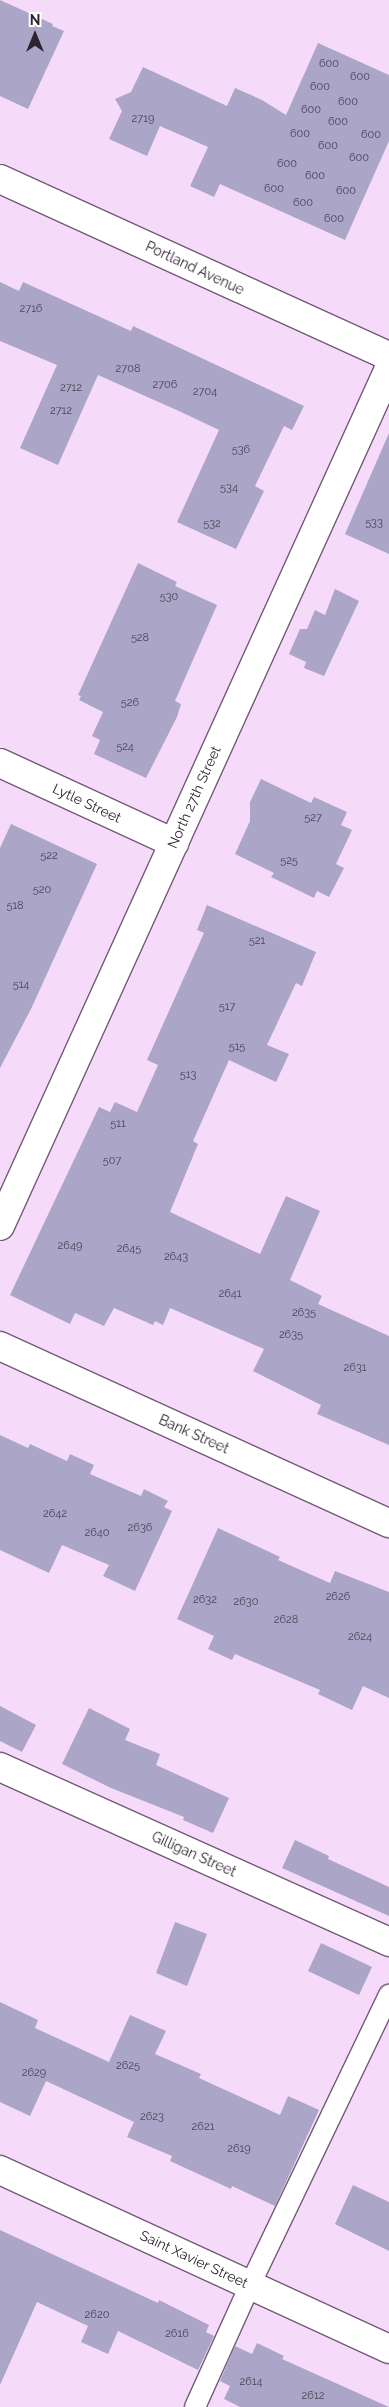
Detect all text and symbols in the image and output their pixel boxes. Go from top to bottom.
north arrow [10,10,60,60]
text: N [30,12,40,28]
house number: 600 [319,57,339,71]
house number: 600 [350,70,370,84]
house number: 600 [310,80,330,94]
house number: 600 [338,95,358,109]
house number: 600 [301,103,321,117]
house number: 2719 [132,112,154,126]
house number: 600 [328,115,348,129]
house number: 600 [290,127,310,141]
house number: 600 [361,128,381,142]
house number: 600 [318,139,338,153]
house number: 600 [349,151,369,165]
house number: 600 [277,157,297,171]
house number: 600 [305,169,325,183]
house number: 600 [264,182,284,196]
house number: 600 [336,184,356,198]
house number: 600 [293,196,313,210]
house number: 600 [324,212,344,226]
street label: Portland Avenue [143,238,247,298]
house number: 2716 [20,302,42,316]
house number: 2708 [116,362,140,376]
house number: 2706 [153,378,177,392]
house number: 2712 [60,381,82,395]
house number: 2704 [193,385,217,399]
house number: 2712 [50,404,72,418]
house number: 536 [232,443,250,457]
house number: 534 [220,481,238,495]
house number: 533 [365,516,383,530]
house number: 532 [203,517,221,531]
house number: 530 [160,590,178,604]
house number: 528 [131,631,149,645]
house number: 526 [121,696,139,710]
house number: 524 [116,740,134,754]
street label: North 27th Street [164,743,224,851]
street label: Lytle Street [50,780,124,826]
house number: 527 [304,811,322,825]
house number: 522 [40,849,58,863]
house number: 525 [280,854,298,868]
house number: 520 [33,883,51,897]
house number: 518 [6,899,24,913]
house number: 521 [249,934,265,948]
house number: 514 [13,978,29,992]
house number: 517 [219,1000,235,1014]
house number: 515 [229,1040,245,1054]
house number: 513 [180,1068,196,1082]
house number: 511 [110,1117,126,1131]
house number: 507 [103,1154,121,1168]
house number: 2649 [58,1239,82,1253]
house number: 2645 [117,1242,141,1256]
house number: 2643 [164,1250,188,1264]
house number: 2641 [218,1287,242,1301]
house number: 2635 [292,1306,316,1320]
house number: 2635 [279,1328,303,1342]
house number: 2631 [344,1361,366,1375]
street label: Bank Street [156,1411,232,1457]
house number: 2642 [43,1507,67,1521]
house number: 2636 [128,1521,152,1535]
house number: 2640 [84,1526,110,1540]
house number: 2626 [326,1590,350,1604]
house number: 2632 [193,1593,217,1607]
house number: 2630 [234,1595,258,1609]
house number: 2628 [274,1613,298,1627]
house number: 2624 [348,1630,372,1644]
street label: Gilligan Street [149,1828,239,1880]
house number: 2625 [116,2059,140,2073]
house number: 2629 [22,2066,46,2080]
house number: 2623 [140,2110,164,2124]
house number: 2621 [192,2120,214,2134]
house number: 2619 [227,2142,251,2156]
street label: Saint Xavier Street [137,2227,251,2291]
house number: 2620 [85,2308,109,2322]
house number: 2616 [165,2327,189,2341]
house number: 2614 [239,2375,263,2389]
house number: 2612 [302,2389,324,2403]

